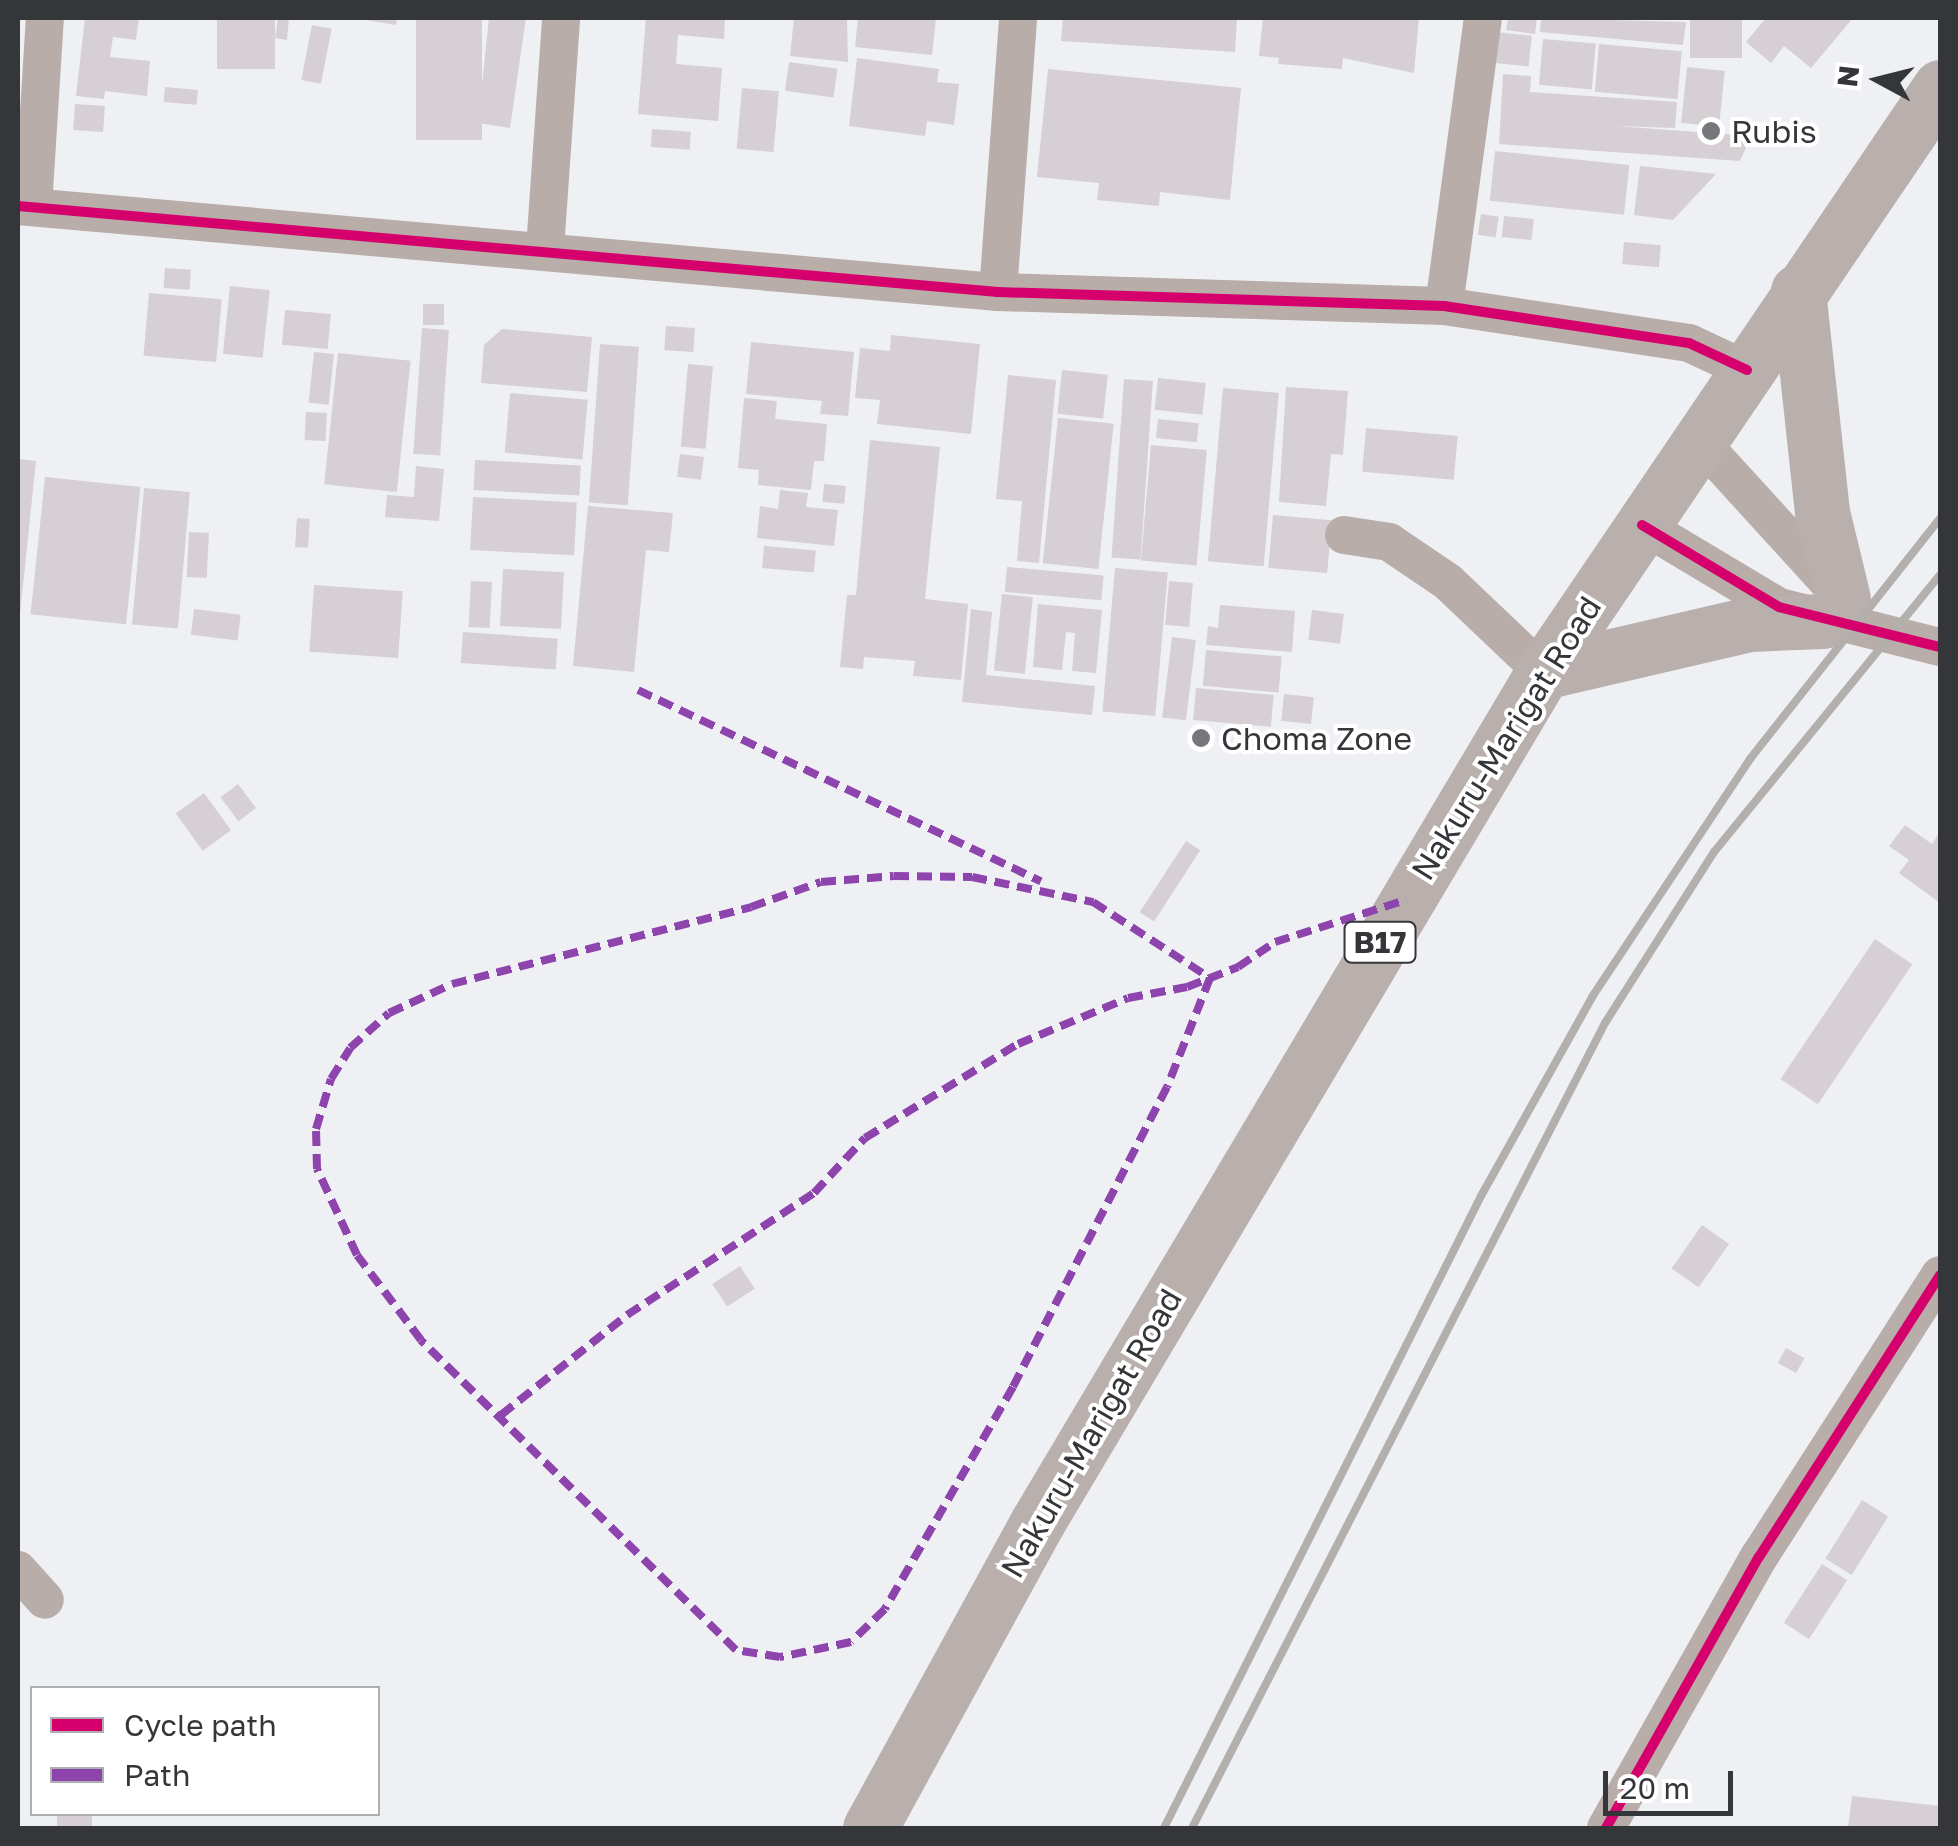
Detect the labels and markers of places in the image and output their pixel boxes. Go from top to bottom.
place label: Rubis [1731,112,1817,150]
marker: Rubis [1700,120,1722,142]
place label: Choma Zone [1221,719,1412,757]
marker: Choma Zone [1190,727,1212,749]

